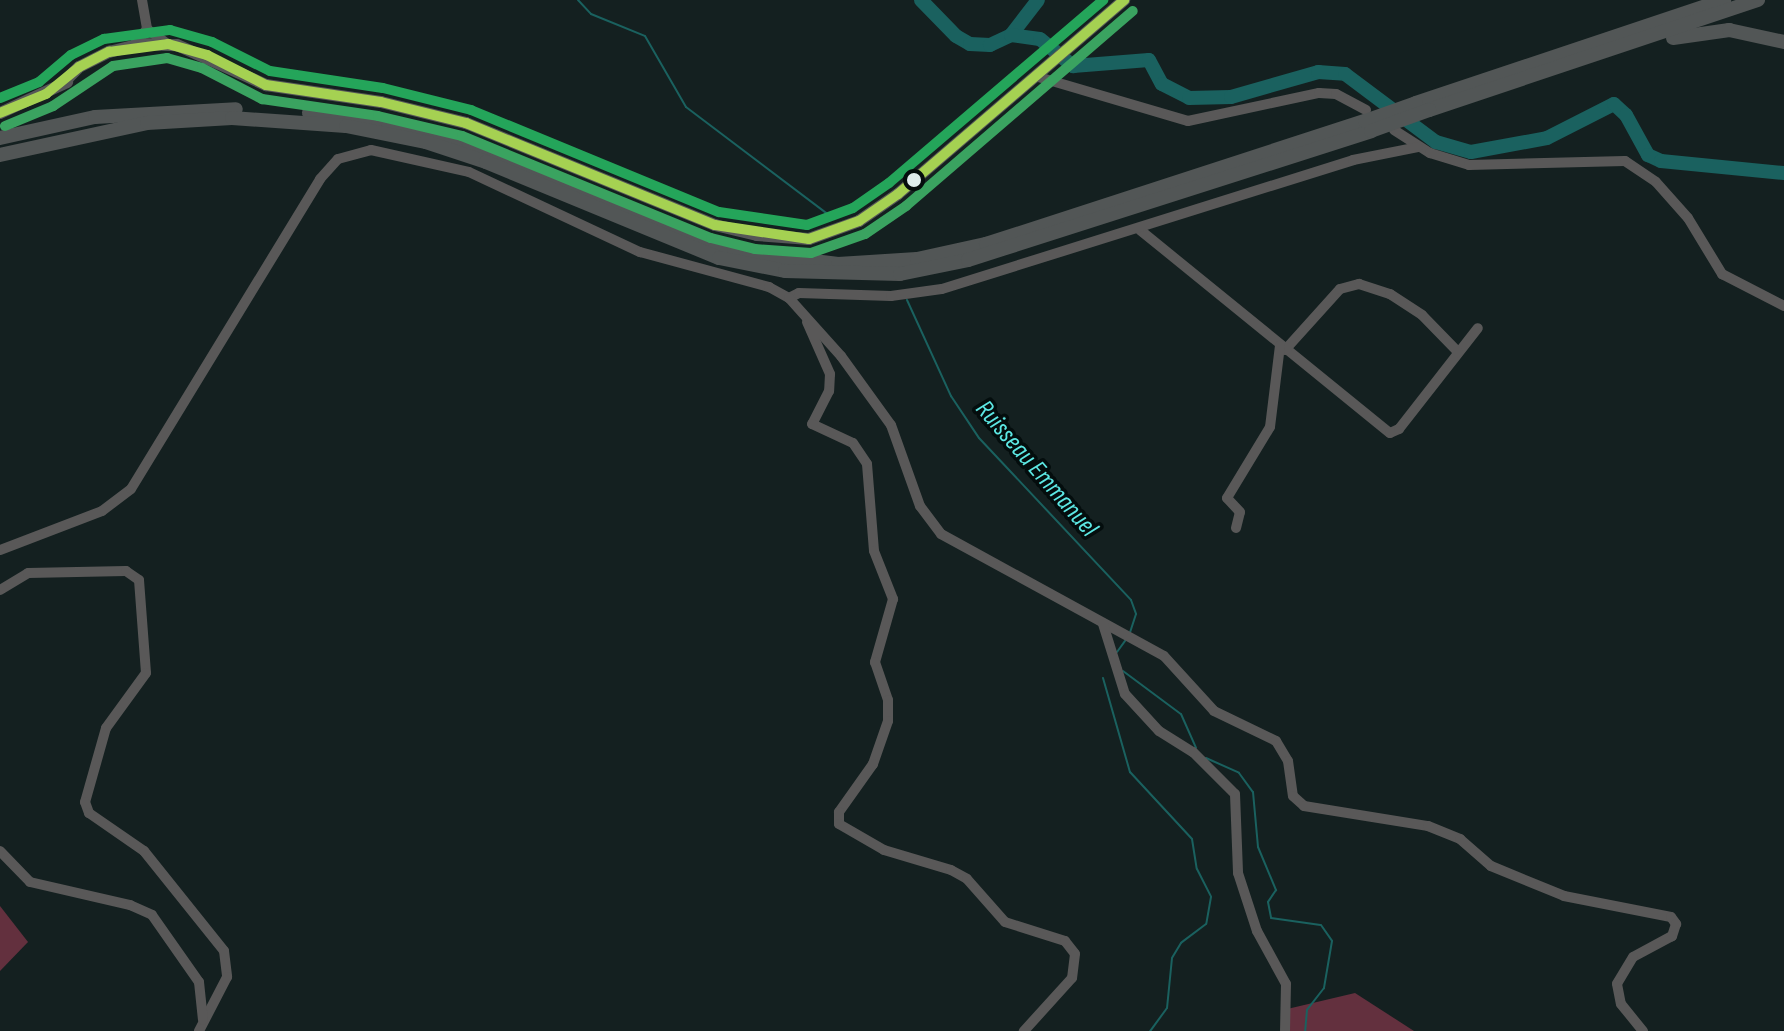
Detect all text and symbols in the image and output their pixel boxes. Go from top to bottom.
unlabelled marker [906,172,922,188]
water label: Ruisseau Emmanuel [968,394,1104,544]

